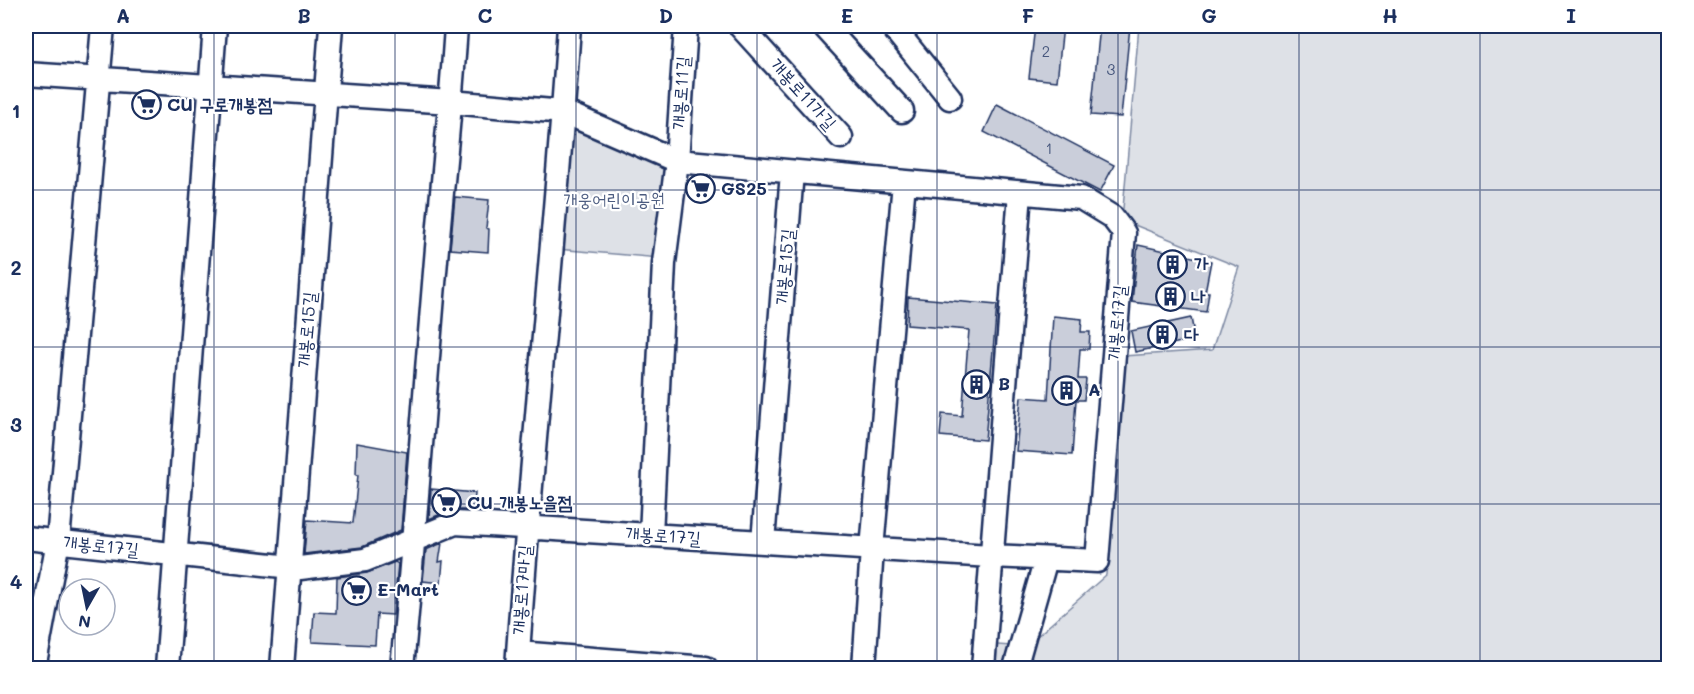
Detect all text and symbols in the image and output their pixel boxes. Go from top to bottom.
text: A [116,2,130,28]
text: B [297,2,311,28]
text: C [478,2,493,28]
text: D [659,2,673,28]
text: E [841,2,853,28]
text: F [1022,2,1035,28]
text: G [1201,2,1217,28]
text: H [1382,2,1398,28]
text: I [1566,2,1576,28]
house number: 2 [1042,41,1050,61]
street label: 개봉로11가길 [765,52,843,135]
street label: 개봉로11길 [665,55,695,131]
house number: 3 [1107,59,1116,79]
supermarket icon: CU 구로개봉점 [130,89,162,121]
place label: CU 구로개봉점 [167,92,272,116]
text: 1 [12,97,20,123]
house number: 1 [1046,138,1052,158]
supermarket icon: GS25 [684,173,716,205]
place label: GS25 [721,176,767,200]
park label: 개웅어린이공원 [563,187,665,211]
street label: 개봉로15길 [769,227,799,306]
building icon: 가 [1157,248,1189,280]
place label: 가 [1194,251,1209,275]
text: 2 [10,254,22,280]
building icon: 나 [1154,281,1186,313]
street label: 개봉로17길 [1101,284,1131,362]
place label: 나 [1191,284,1206,308]
street label: 개봉로15길 [291,290,321,369]
building icon: 다 [1147,319,1179,351]
place label: 다 [1184,322,1199,346]
building icon: B [961,368,993,400]
place label: B [998,371,1010,395]
building icon: A [1051,374,1083,406]
place label: A [1088,377,1101,401]
text: 3 [10,411,22,437]
supermarket icon: CU 개봉노을점 [430,487,462,519]
place label: CU 개봉노을점 [467,490,572,514]
street label: 개봉로17길 [624,520,702,550]
street label: 개봉로17길 [62,529,141,561]
street label: 개봉로17마길 [506,543,536,636]
text: 4 [10,568,23,594]
supermarket icon: E-Mart [340,574,372,606]
north arrow [57,577,117,637]
place label: E-Mart [377,577,439,601]
text: N [77,611,92,634]

